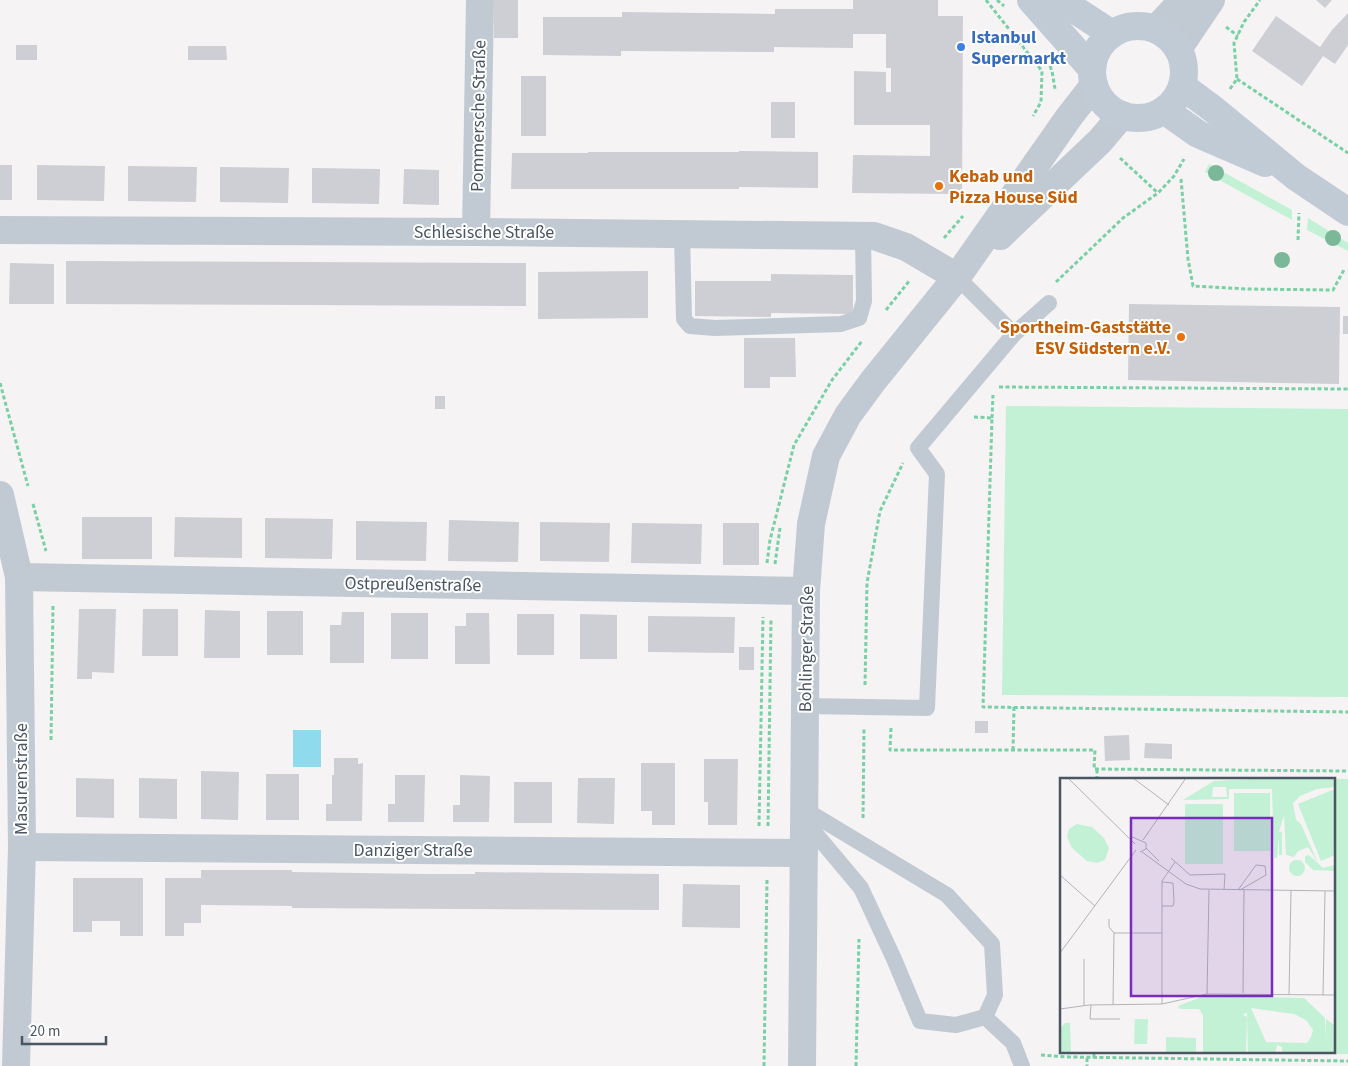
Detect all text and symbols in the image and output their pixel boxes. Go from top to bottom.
place label: Istanbul Supermarkt [971,25,1066,71]
street label: Pommersche Straße [465,40,492,192]
marker: Istanbul Supermarkt [955,41,967,53]
place label: Kebab und Pizza House Süd [949,164,1078,210]
marker: Kebab und Pizza House Süd [933,180,945,192]
street label: Schlesische Straße [414,220,554,245]
place label: Sportheim-Gaststätte ESV Südstern e.V. [1000,315,1171,361]
marker: Sportheim-Gaststätte ESV Südstern e.V. [1175,331,1187,343]
street label: Ostpreußenstraße [344,571,482,598]
street label: Bohlinger Straße [793,586,820,712]
street label: Masurenstraße [9,723,34,835]
inset map [1060,778,1336,1054]
street label: Danziger Straße [353,838,473,863]
scale bar [22,1014,106,1046]
text: 20 m [30,1021,60,1042]

